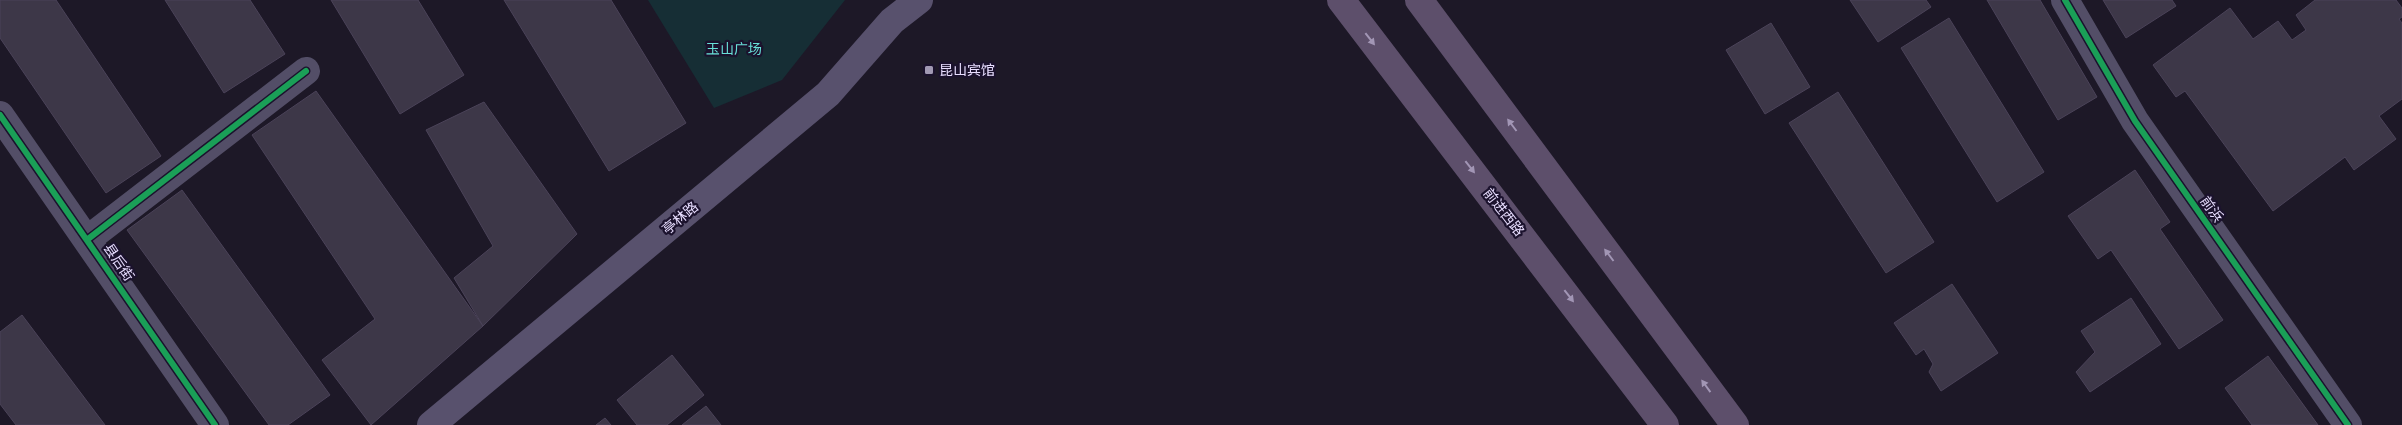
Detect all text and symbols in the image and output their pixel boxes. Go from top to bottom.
one-way arrow [1365,32,1376,45]
park label: 玉山广场 [706,41,762,57]
place label: 昆山宾馆 [939,62,995,78]
marker: 昆山宾馆 [923,64,935,76]
one-way arrow [1507,118,1517,132]
one-way arrow [1464,160,1475,173]
street label: 前进西路 [1480,185,1528,239]
street label: 前浜 [2197,193,2227,225]
street label: 亭林路 [659,198,701,238]
street label: 县后街 [101,240,137,284]
one-way arrow [1604,248,1614,262]
one-way arrow [1563,289,1574,302]
one-way arrow [1700,380,1711,393]

